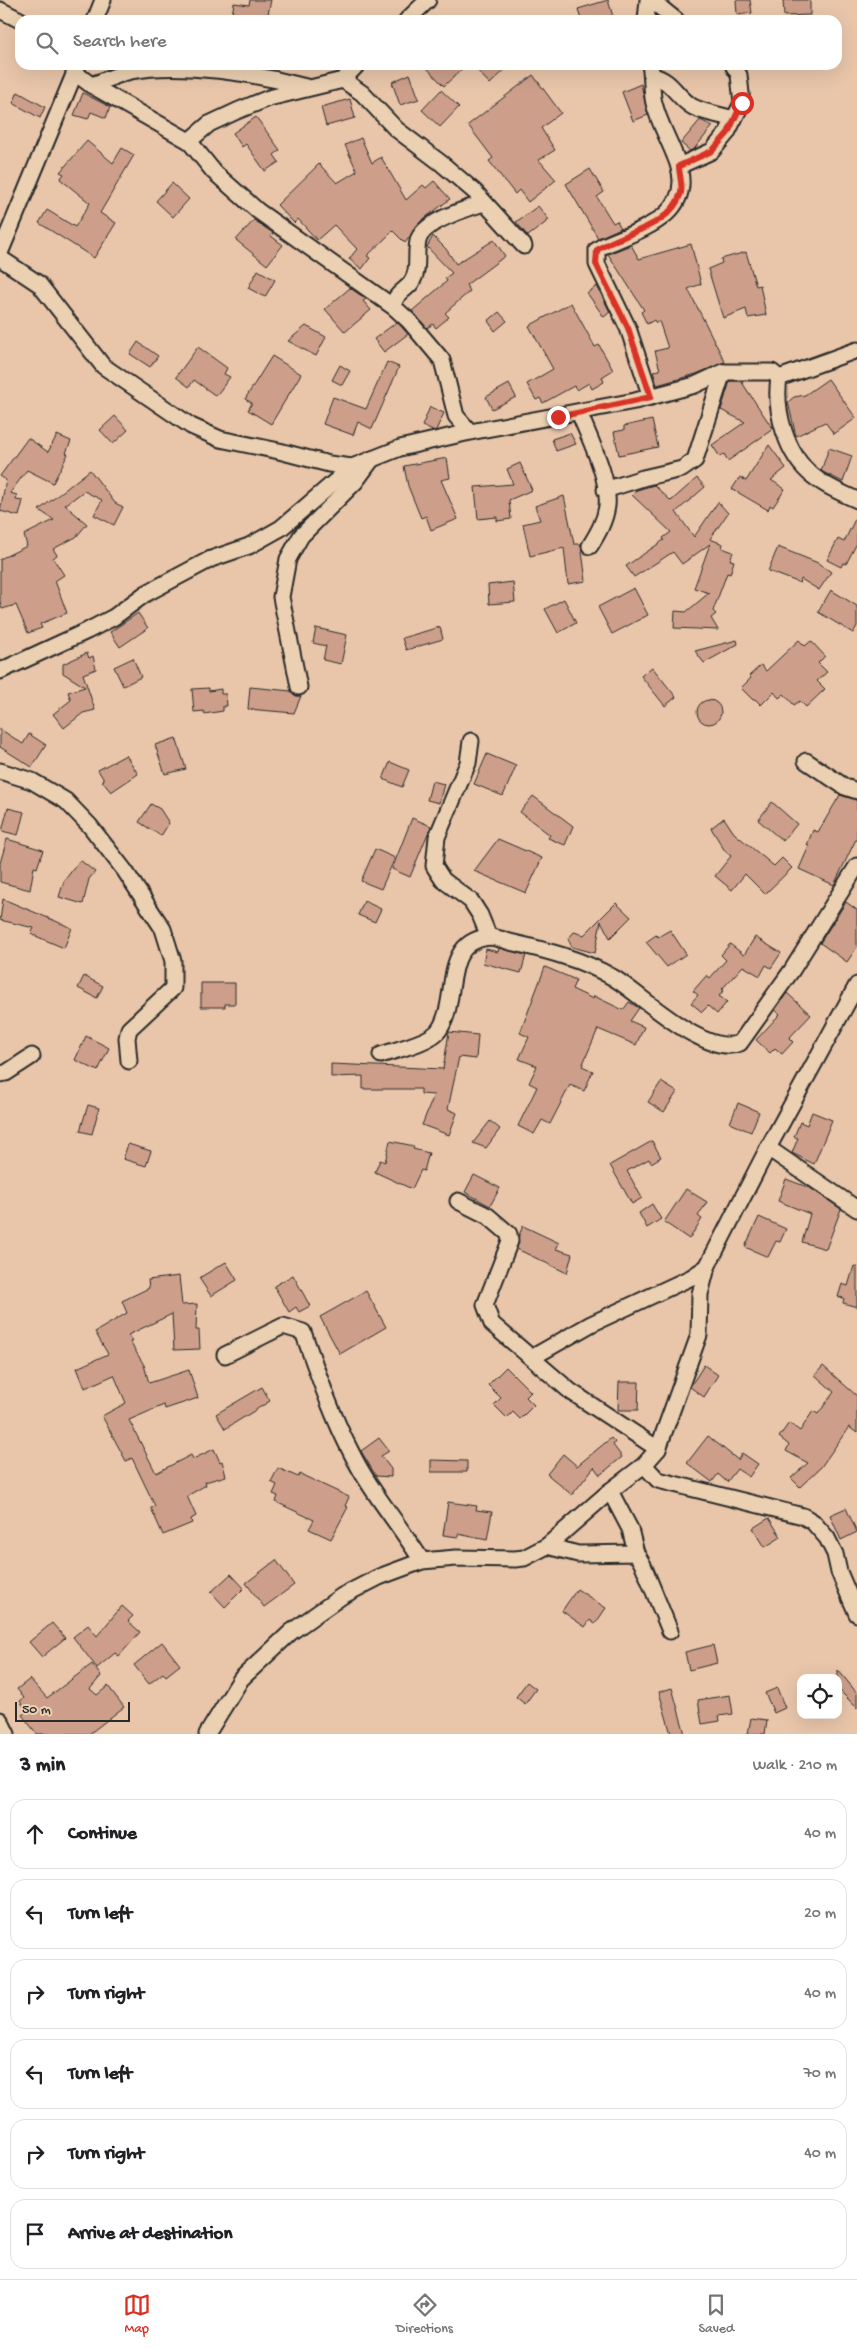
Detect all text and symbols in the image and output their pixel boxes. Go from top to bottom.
search box [15,15,842,70]
icon: search [33,29,61,57]
text: Search here [73,31,167,54]
route start [731,92,754,115]
route end [547,406,570,429]
map controls [797,1674,842,1719]
button: locate [797,1674,842,1719]
scale bar [15,1699,130,1722]
text: 50 m [22,1702,51,1719]
text: 3 min [20,1754,65,1779]
text: Walk · 210 m [753,1757,837,1776]
icon: ahead [21,1820,49,1848]
text: Continue [68,1823,137,1846]
text: 40 m [804,1825,836,1844]
icon: left [21,1900,49,1928]
text: Turn left [68,1903,132,1926]
text: 20 m [804,1905,836,1924]
icon: right [21,1980,49,2008]
text: Turn right [68,1983,144,2006]
text: 40 m [804,1985,836,2004]
icon: left [21,2060,49,2088]
text: Turn left [68,2063,132,2086]
text: 70 m [803,2065,836,2084]
icon: right [21,2140,49,2168]
text: Turn right [68,2143,144,2166]
text: 40 m [804,2145,836,2164]
icon: arrive [21,2220,49,2248]
text: Arrive at destination [68,2223,232,2246]
tab: Map [123,2291,151,2338]
tab: Directions [396,2291,453,2338]
tab: Saved [698,2291,734,2338]

